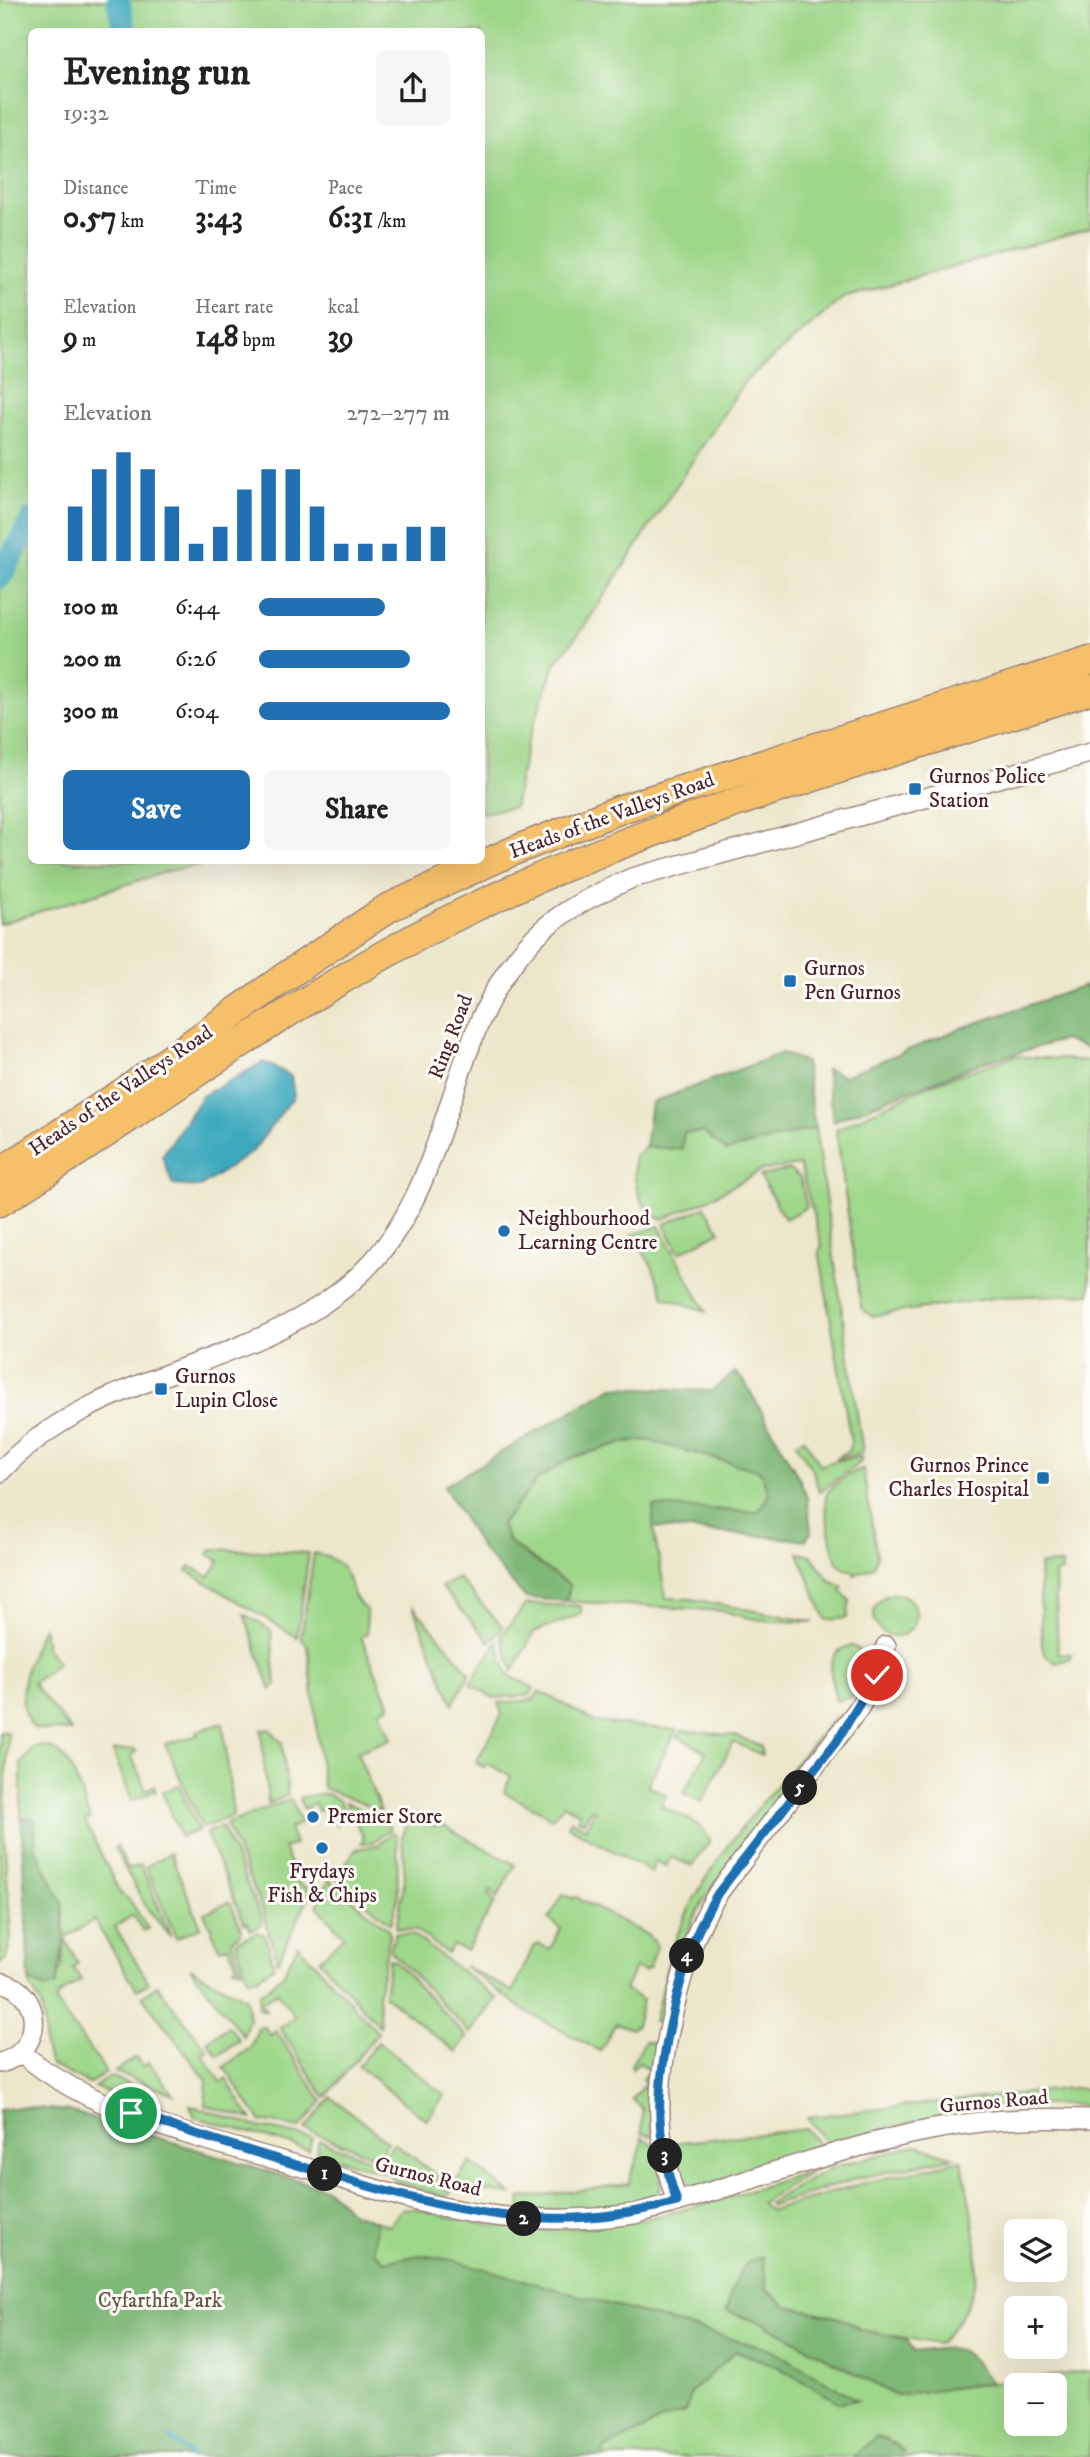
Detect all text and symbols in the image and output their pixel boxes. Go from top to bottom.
text: Evening run [63,49,250,97]
button: share [376,51,450,125]
text: 19:32 [63,99,109,128]
text: Distance [63,177,128,200]
text: Time [195,177,237,200]
text: Pace [328,177,363,200]
text: 0.57 [63,200,117,237]
text: 3:43 [195,200,243,237]
text: 6:31 [328,200,373,237]
text: km [117,210,144,233]
text: /km [373,210,406,233]
text: Elevation [63,296,137,319]
text: Heart rate [195,296,273,319]
text: kcal [328,296,359,319]
text: 9 [63,319,78,356]
text: 148 [195,319,239,356]
text: 39 [328,319,354,356]
text: m [78,329,96,352]
text: bpm [239,329,275,352]
text: Elevation [63,399,152,428]
text: 272–277 m [347,399,450,428]
text: 100 m [63,593,118,622]
text: 6:44 [175,593,219,622]
text: 200 m [63,645,121,674]
text: 6:26 [175,645,216,674]
text: 300 m [63,697,119,726]
text: 6:04 [175,697,219,726]
place label: Gurnos Police Station [929,764,1046,814]
street label: Heads of the Valleys Road [506,767,719,865]
button: Save [63,770,250,850]
button: Share [264,770,450,850]
marker: Gurnos Police Station [907,781,923,797]
place label: Gurnos Pen Gurnos [804,956,901,1006]
marker: Gurnos Pen Gurnos [782,973,798,989]
street label: Ring Road [423,991,479,1083]
street label: Heads of the Valleys Road [24,1019,218,1162]
place label: Neighbourhood Learning Centre [518,1206,658,1256]
marker: Neighbourhood Learning Centre [496,1223,512,1239]
place label: Gurnos Lupin Close [175,1364,278,1414]
marker: Gurnos Lupin Close [153,1381,169,1397]
place label: Gurnos Prince Charles Hospital [889,1453,1030,1503]
marker: Gurnos Prince Charles Hospital [1035,1470,1051,1486]
pin [847,1645,907,1705]
icon: check [858,1656,896,1694]
pin: 5 [782,1770,818,1806]
text: 5 [795,1776,804,1799]
place label: Premier Store [327,1804,443,1830]
marker: Premier Store [305,1809,321,1825]
marker: Frydays Fish & Chips [314,1840,330,1856]
place label: Frydays Fish & Chips [267,1859,377,1909]
pin: 4 [670,1938,704,1974]
text: 4 [681,1944,692,1967]
pin [101,2083,161,2143]
street label: Gurnos Road [939,2084,1050,2120]
icon: arrive [112,2094,150,2132]
pin: 3 [648,2138,682,2174]
text: 3 [661,2144,668,2167]
street label: Gurnos Road [372,2151,484,2203]
pin: 1 [308,2156,342,2192]
text: 1 [321,2162,328,2185]
pin: 2 [506,2202,542,2236]
text: 2 [519,2207,528,2230]
map controls [1004,2219,1067,2436]
button: layers [1004,2219,1067,2282]
park label: Cyfarthfa Park [98,2288,223,2314]
button: + [1004,2296,1067,2359]
button: − [1004,2373,1067,2436]

